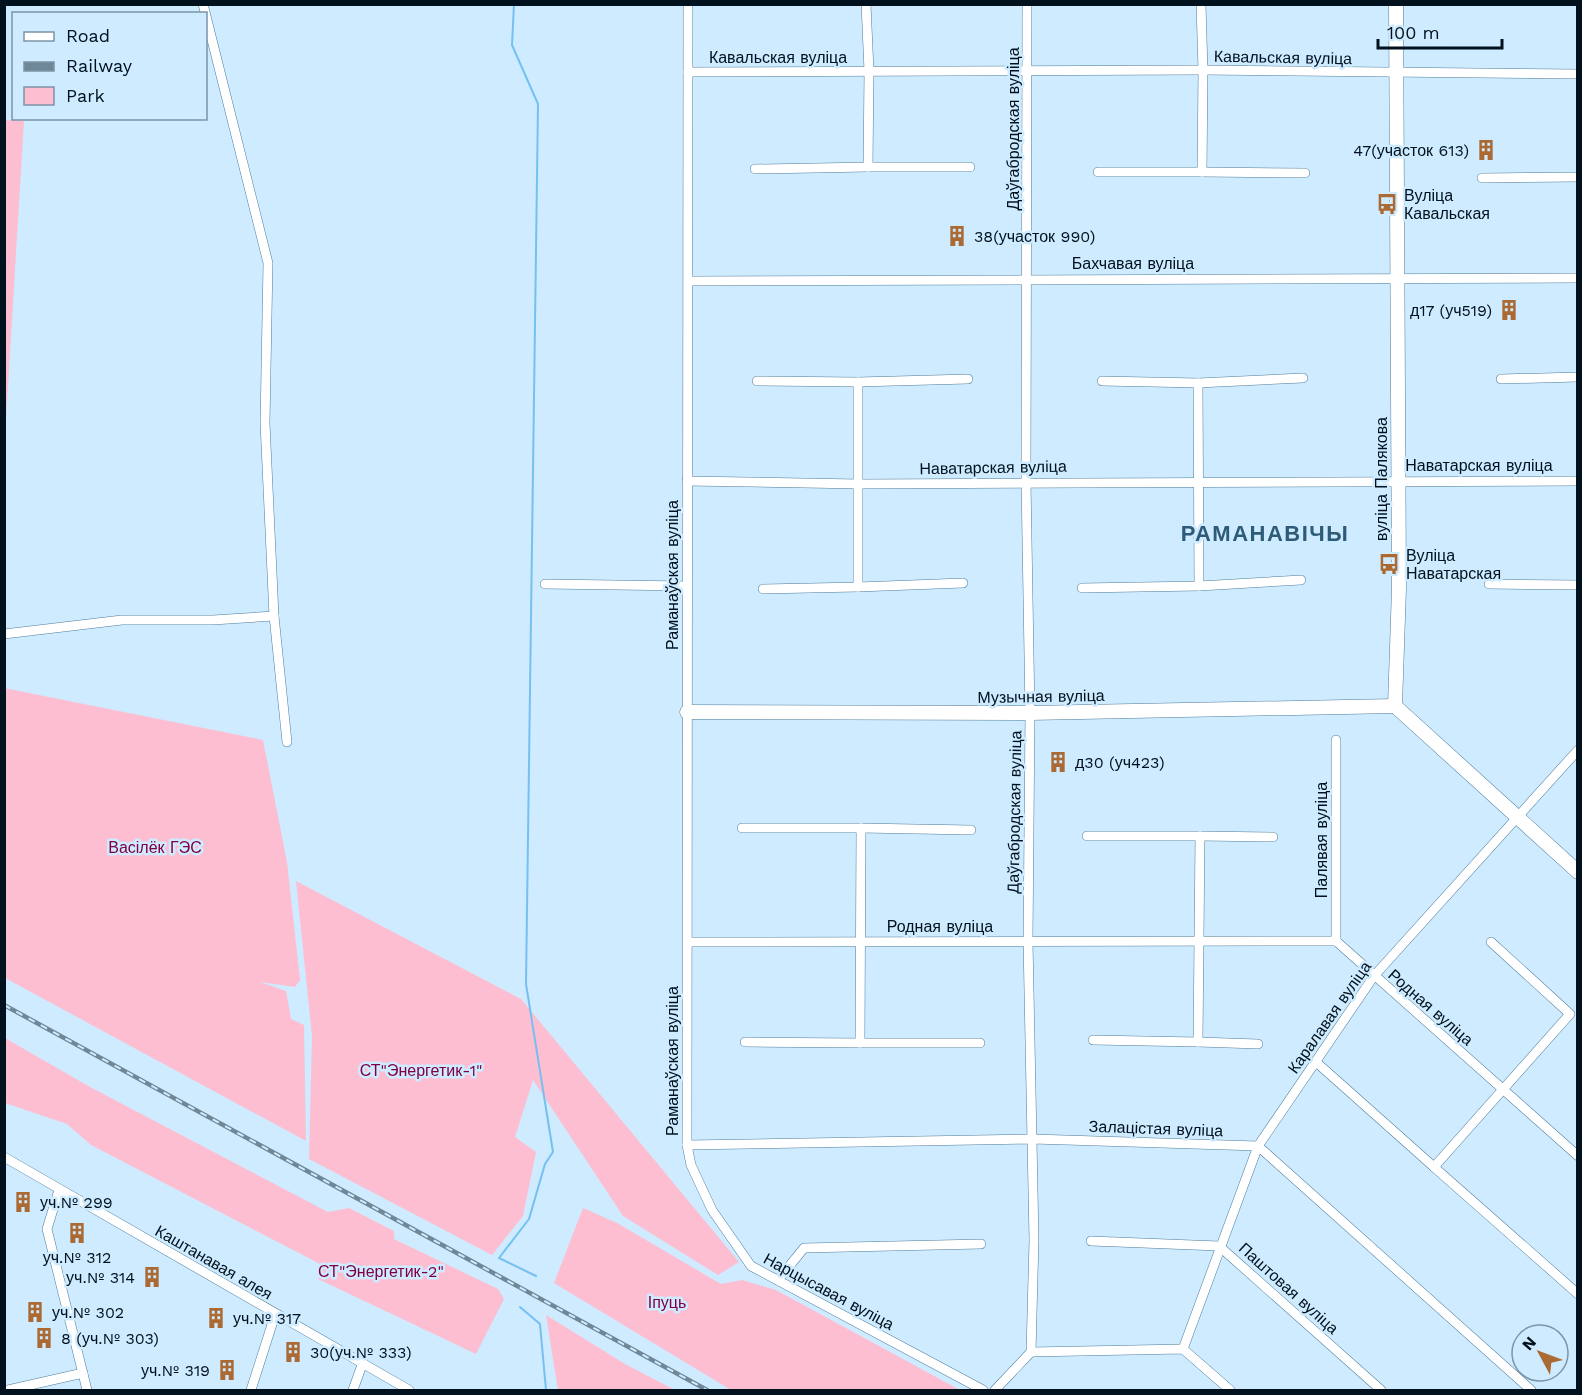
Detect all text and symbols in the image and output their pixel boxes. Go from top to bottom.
legend [12,12,207,120]
scale bar [1378,12,1502,50]
text: 100 m [1387,22,1440,43]
text: Road [66,25,110,46]
street label: Даўгабродская вуліца [1004,47,1023,211]
street label: Кавальская вуліца [1214,47,1352,68]
street label: Кавальская вуліца [709,48,847,67]
text: Railway [66,55,133,76]
text: Park [66,85,105,106]
building icon: 47(участок 613) [1474,138,1498,162]
place label: 47(участок 613) [1353,141,1469,160]
place label: Вуліца Кавальская [1404,186,1490,223]
bus stop icon: Вуліца Кавальская [1375,192,1399,216]
building icon: 38(участок 990) [945,224,969,248]
place label: 38(участок 990) [974,227,1095,246]
street label: Бахчавая вуліца [1072,254,1194,273]
building icon: д17 (уч519) [1497,298,1521,322]
place label: д17 (уч519) [1410,301,1492,320]
street label: вуліца Палякова [1372,417,1391,541]
street label: Наватарская вуліца [1405,456,1553,475]
street label: Наватарская вуліца [919,457,1067,478]
street label: Раманаўская вуліца [663,500,682,650]
district label: РАМАНАВІЧЫ [1181,521,1349,546]
place label: Вуліца Наватарская [1406,546,1501,583]
bus stop icon: Вуліца Наватарская [1377,552,1401,576]
street label: Музычная вуліца [977,686,1105,707]
street label: Даўгабродская вуліца [1004,730,1025,894]
building icon: д30 (уч423) [1046,750,1070,774]
place label: д30 (уч423) [1075,753,1165,772]
street label: Палявая вуліца [1312,782,1331,898]
park label: Васілёк ГЭС [108,838,202,857]
street label: Родная вуліца [887,917,993,936]
street label: Каралавая вуліца [1284,958,1375,1077]
street label: Родная вуліца [1384,965,1477,1050]
street label: Раманаўская вуліца [663,986,682,1136]
park label: СТ"Энергетик-1" [360,1061,482,1080]
street label: Залацістая вуліца [1088,1117,1224,1140]
building icon: уч.№ 299 [11,1190,35,1214]
place label: уч.№ 299 [40,1193,113,1212]
building icon: уч.№ 312 [65,1221,89,1245]
street label: Каштанавая алея [152,1221,276,1304]
street label: Паштовая вуліца [1235,1239,1342,1338]
place label: уч.№ 312 [43,1248,111,1267]
street label: Нарцысавая вуліца [760,1249,897,1334]
park label: СТ"Энергетик-2" [318,1262,444,1281]
building icon: уч.№ 314 [140,1265,164,1289]
place label: уч.№ 314 [66,1268,135,1287]
park label: Іпуць [648,1293,686,1312]
building icon: уч.№ 302 [23,1300,47,1324]
place label: уч.№ 302 [52,1303,124,1322]
building icon: уч.№ 317 [204,1306,228,1330]
place label: уч.№ 317 [233,1309,301,1328]
north arrow [1510,1323,1570,1383]
building icon: 8 (уч.№ 303) [32,1326,56,1350]
place label: 8 (уч.№ 303) [61,1329,159,1348]
text: N [1518,1333,1540,1354]
building icon: 30(уч.№ 333) [281,1340,305,1364]
place label: 30(уч.№ 333) [310,1343,412,1362]
building icon: уч.№ 319 [215,1358,239,1382]
place label: уч.№ 319 [141,1361,210,1380]

